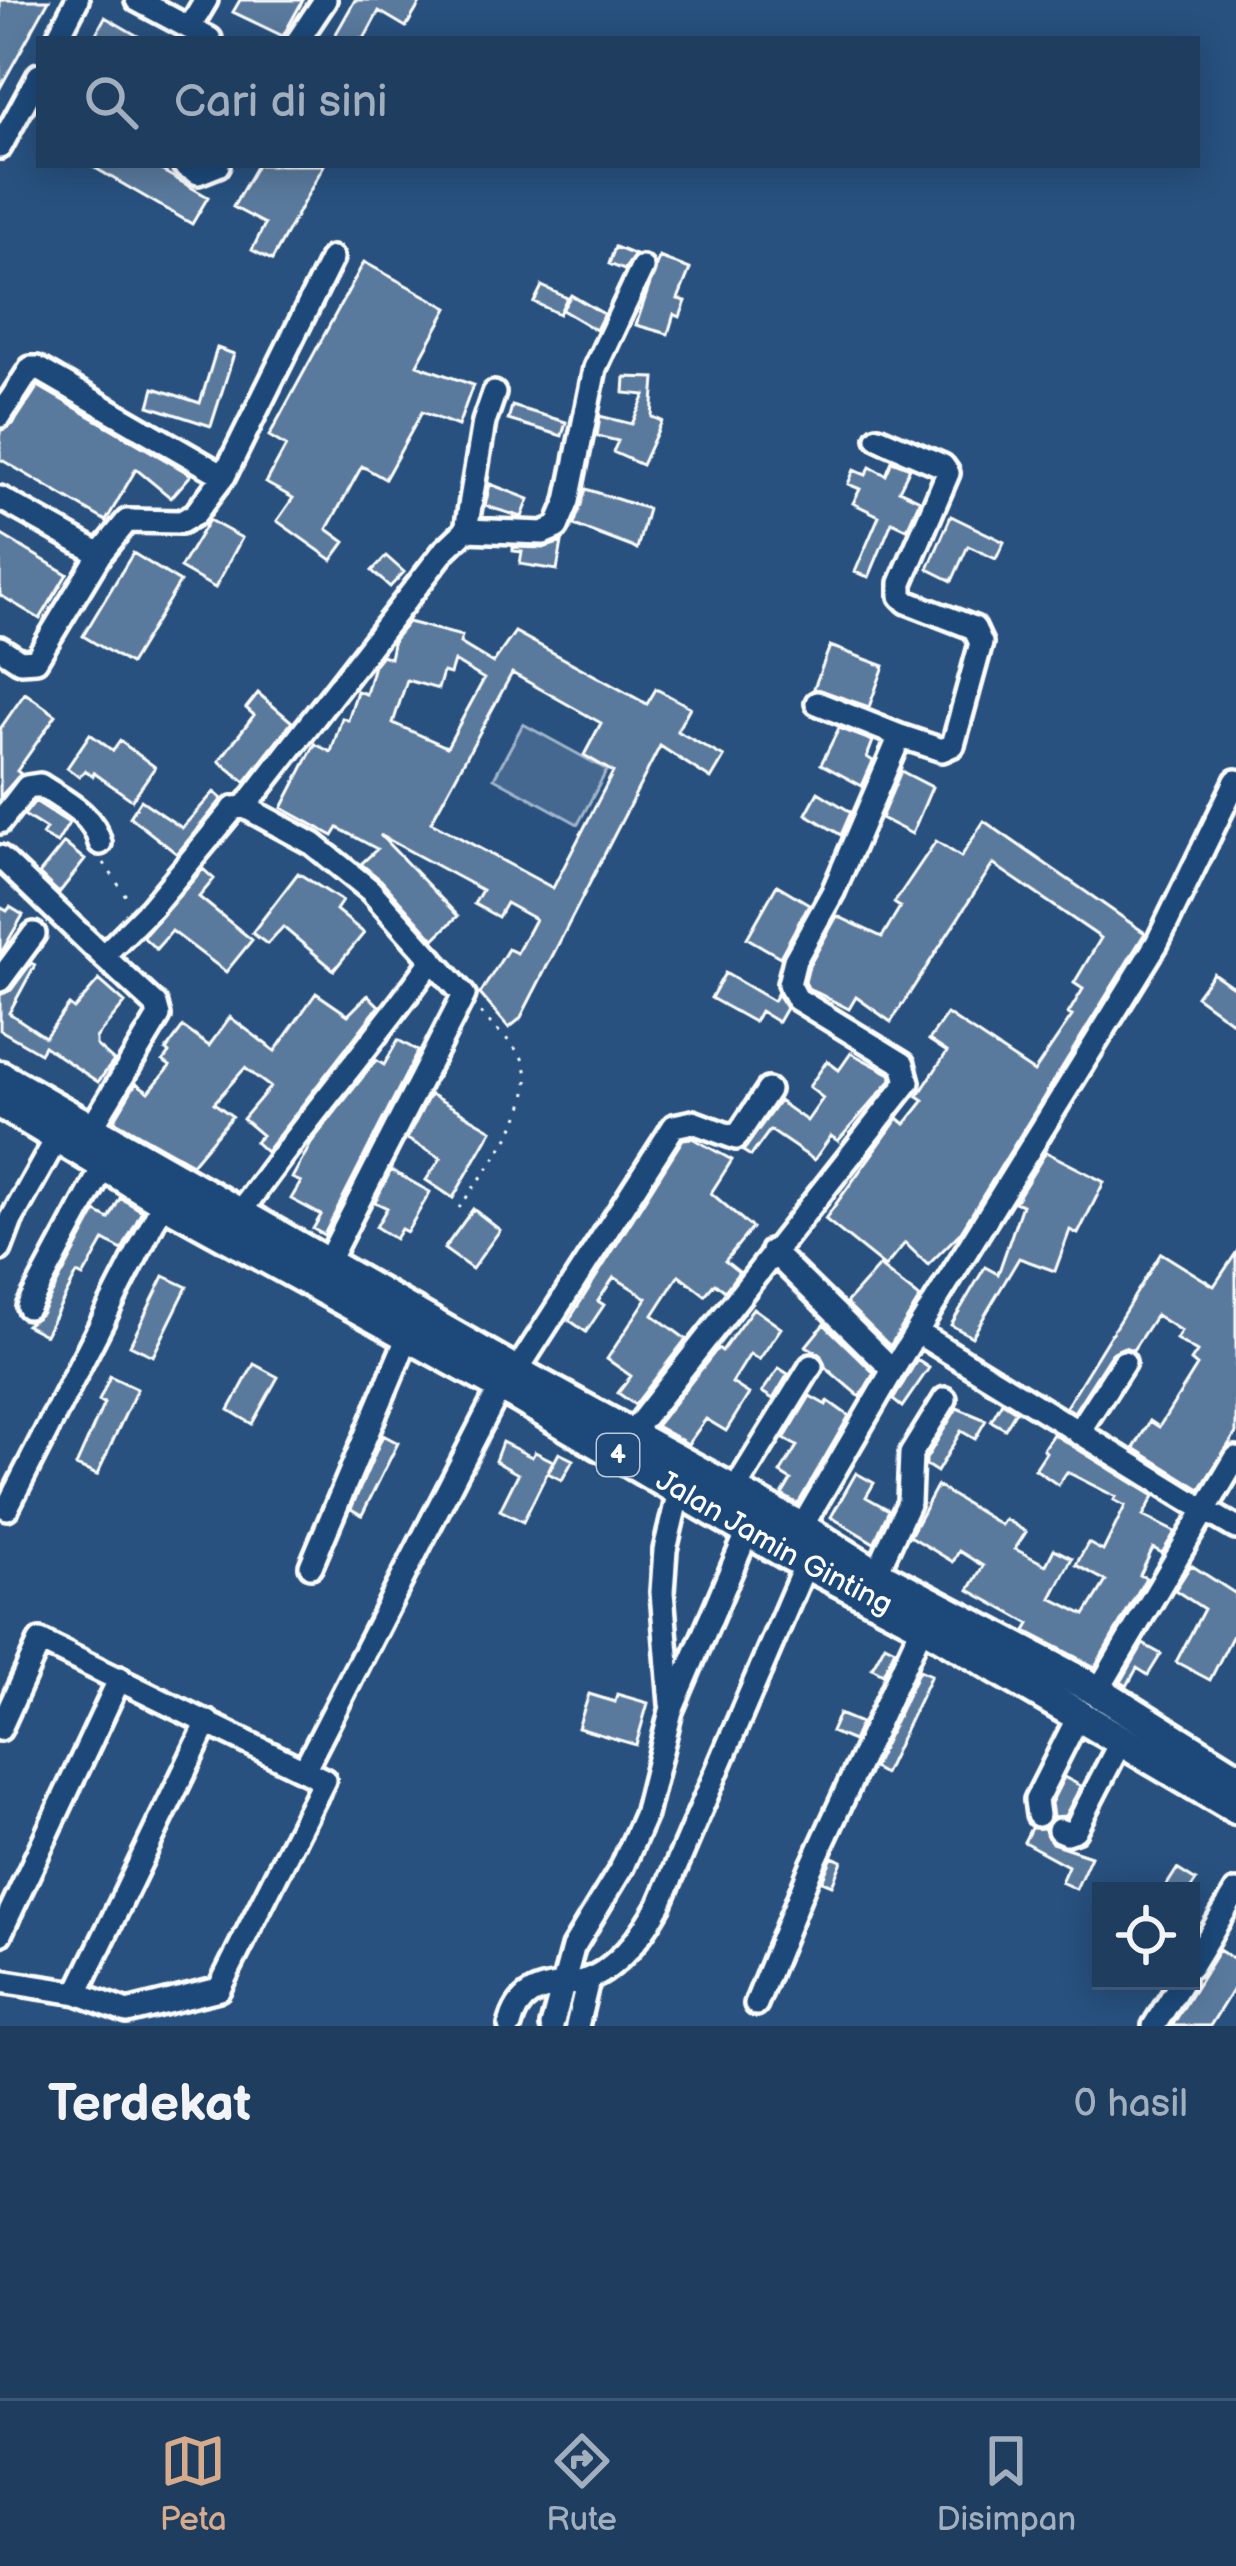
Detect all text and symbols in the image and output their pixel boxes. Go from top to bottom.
search box [36,36,1200,168]
icon: search [78,69,144,135]
text: Cari di sini [174,75,388,130]
road number: 4 [597,1434,639,1476]
street label: Jalan Jamin Ginting [649,1463,898,1623]
map controls [1092,1882,1200,1990]
button: locate [1092,1882,1200,1990]
text: Terdekat [48,2074,251,2135]
text: 0 hasil [1074,2081,1188,2128]
tab: Peta [160,2428,227,2540]
tab: Rute [546,2428,617,2540]
tab: Disimpan [937,2428,1076,2540]

